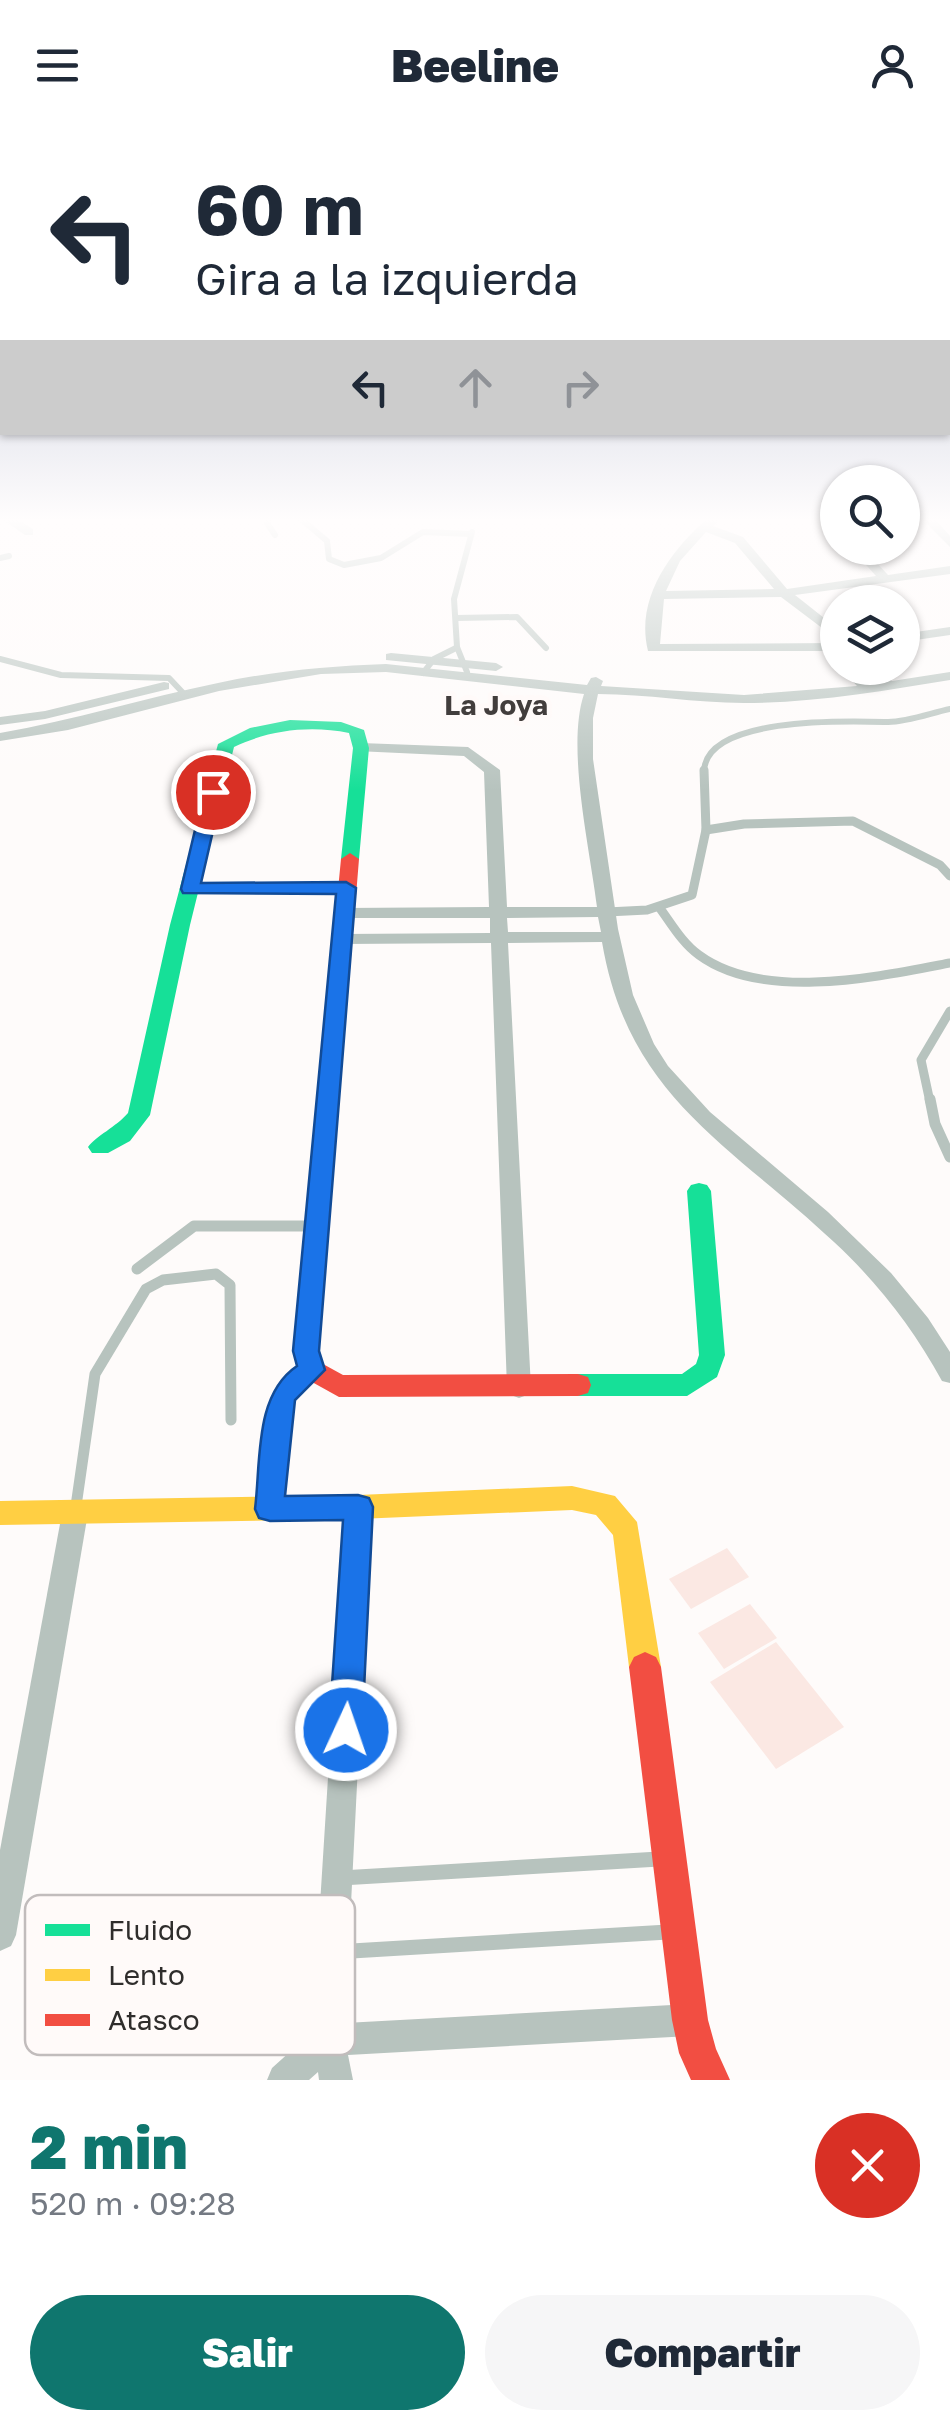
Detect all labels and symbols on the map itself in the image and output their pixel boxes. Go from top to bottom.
district label: La Joya [444,688,548,721]
pin [171,750,256,835]
position arrow [294,1678,398,1782]
legend [25,1895,355,2055]
text: Fluido [108,1913,192,1946]
text: Lento [108,1958,185,1991]
text: Atasco [108,2003,200,2036]

